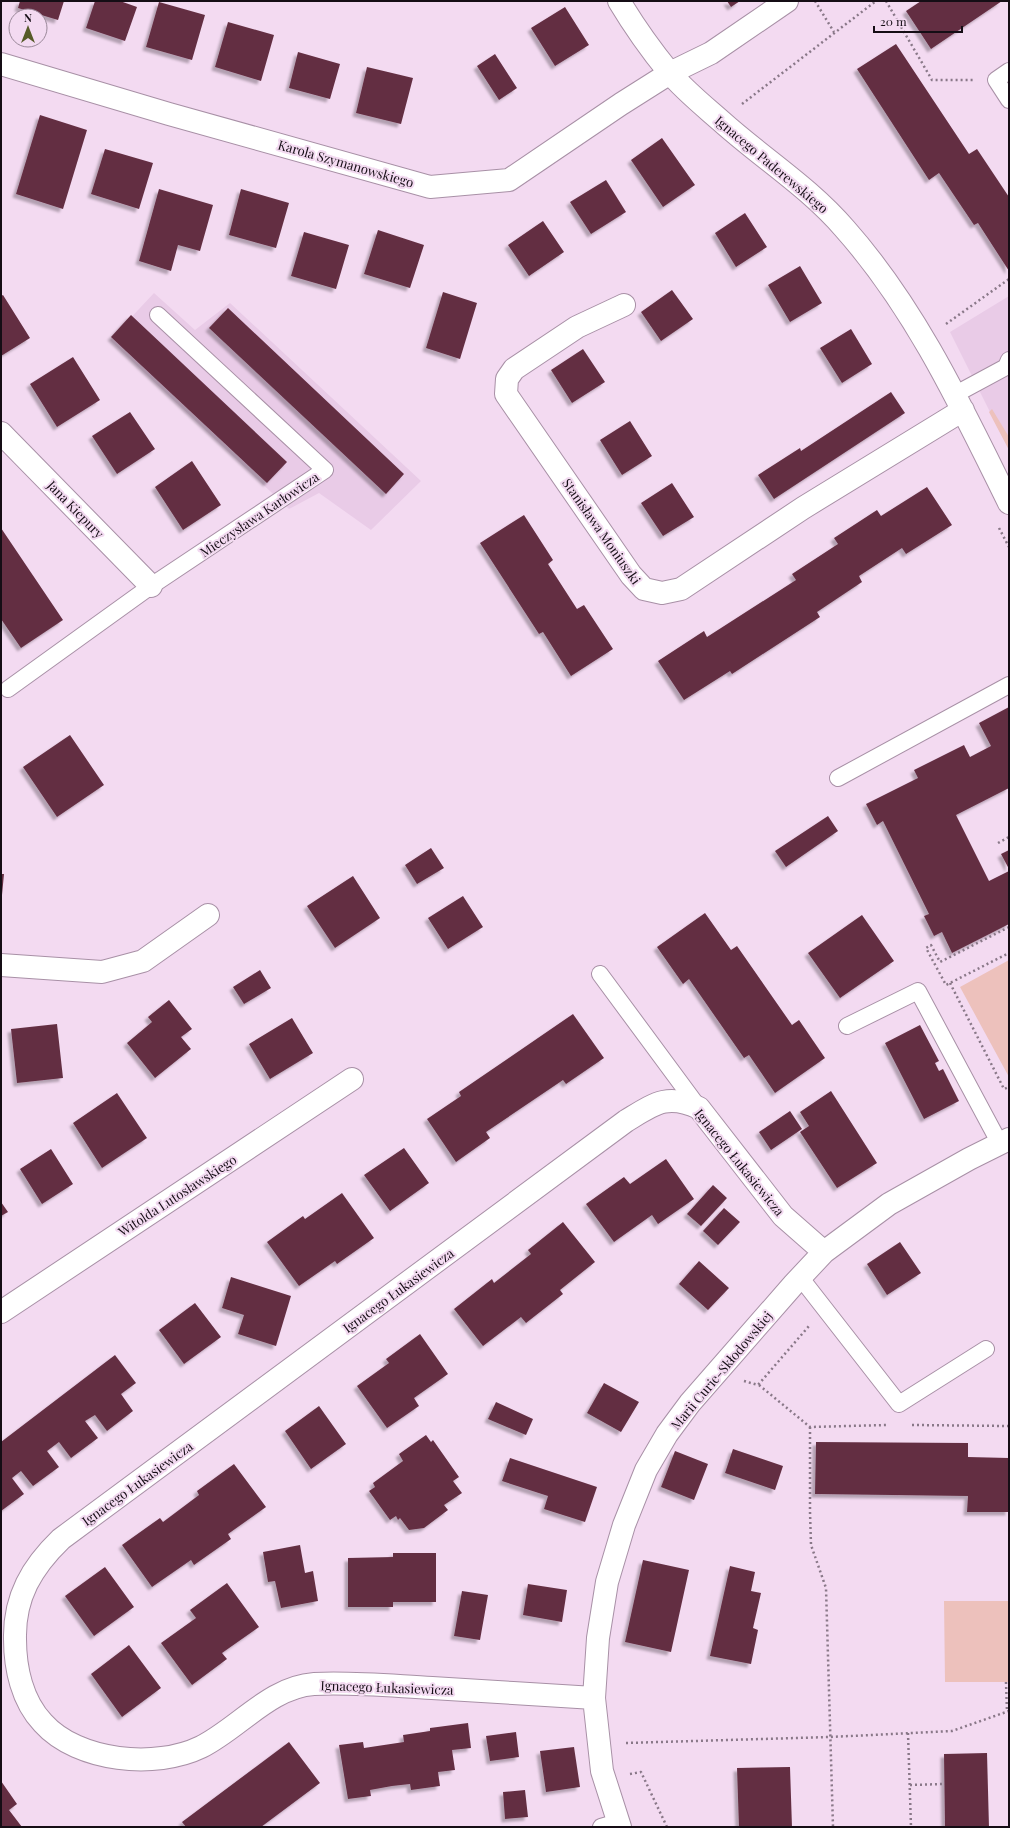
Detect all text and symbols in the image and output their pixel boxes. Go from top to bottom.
north arrow [8,8,48,48]
scale bar [874,8,962,34]
text: N [24,10,32,25]
text: 20 m [880,13,907,29]
street label: Ignacego Paderewskiego [712,112,832,216]
street label: Karola Szymanowskiego [276,135,416,191]
street label: Mieczysława Karłowicza [196,468,322,560]
street label: Stanisława Moniuszki [559,475,645,587]
street label: Jana Kiepury [43,476,108,542]
street label: Ignacego Łukasiewicza [692,1105,789,1219]
street label: Witolda Lutosławskiego [114,1150,239,1240]
street label: Ignacego Łukasiewicza [339,1244,457,1336]
street label: Marii Curie-Skłodowskiej [666,1307,776,1433]
street label: Ignacego Łukasiewicza [78,1437,196,1529]
street label: Ignacego Łukasiewicza [320,1676,454,1698]

